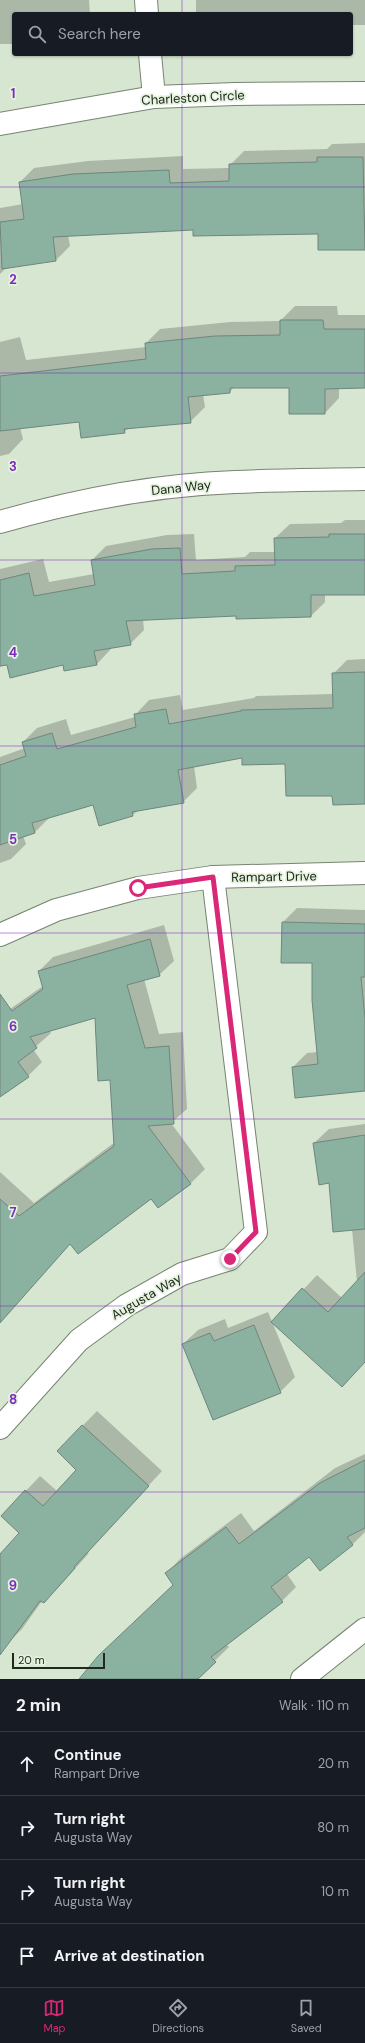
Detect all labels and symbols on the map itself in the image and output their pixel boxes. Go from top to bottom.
text: 1 [11,85,15,102]
street label: Charleston Circle [141,86,245,109]
text: 2 [9,271,17,288]
text: 3 [9,458,17,475]
street label: Dana Way [150,476,212,499]
text: 4 [9,644,17,661]
text: 5 [9,831,17,848]
street label: Rampart Drive [231,867,317,886]
route start [129,879,147,897]
text: 6 [9,1018,17,1035]
text: 7 [10,1204,17,1221]
route end [221,1250,239,1268]
street label: Augusta Way [108,1269,185,1323]
text: 8 [9,1391,17,1408]
text: 9 [9,1577,17,1594]
scale bar [12,1651,105,1670]

